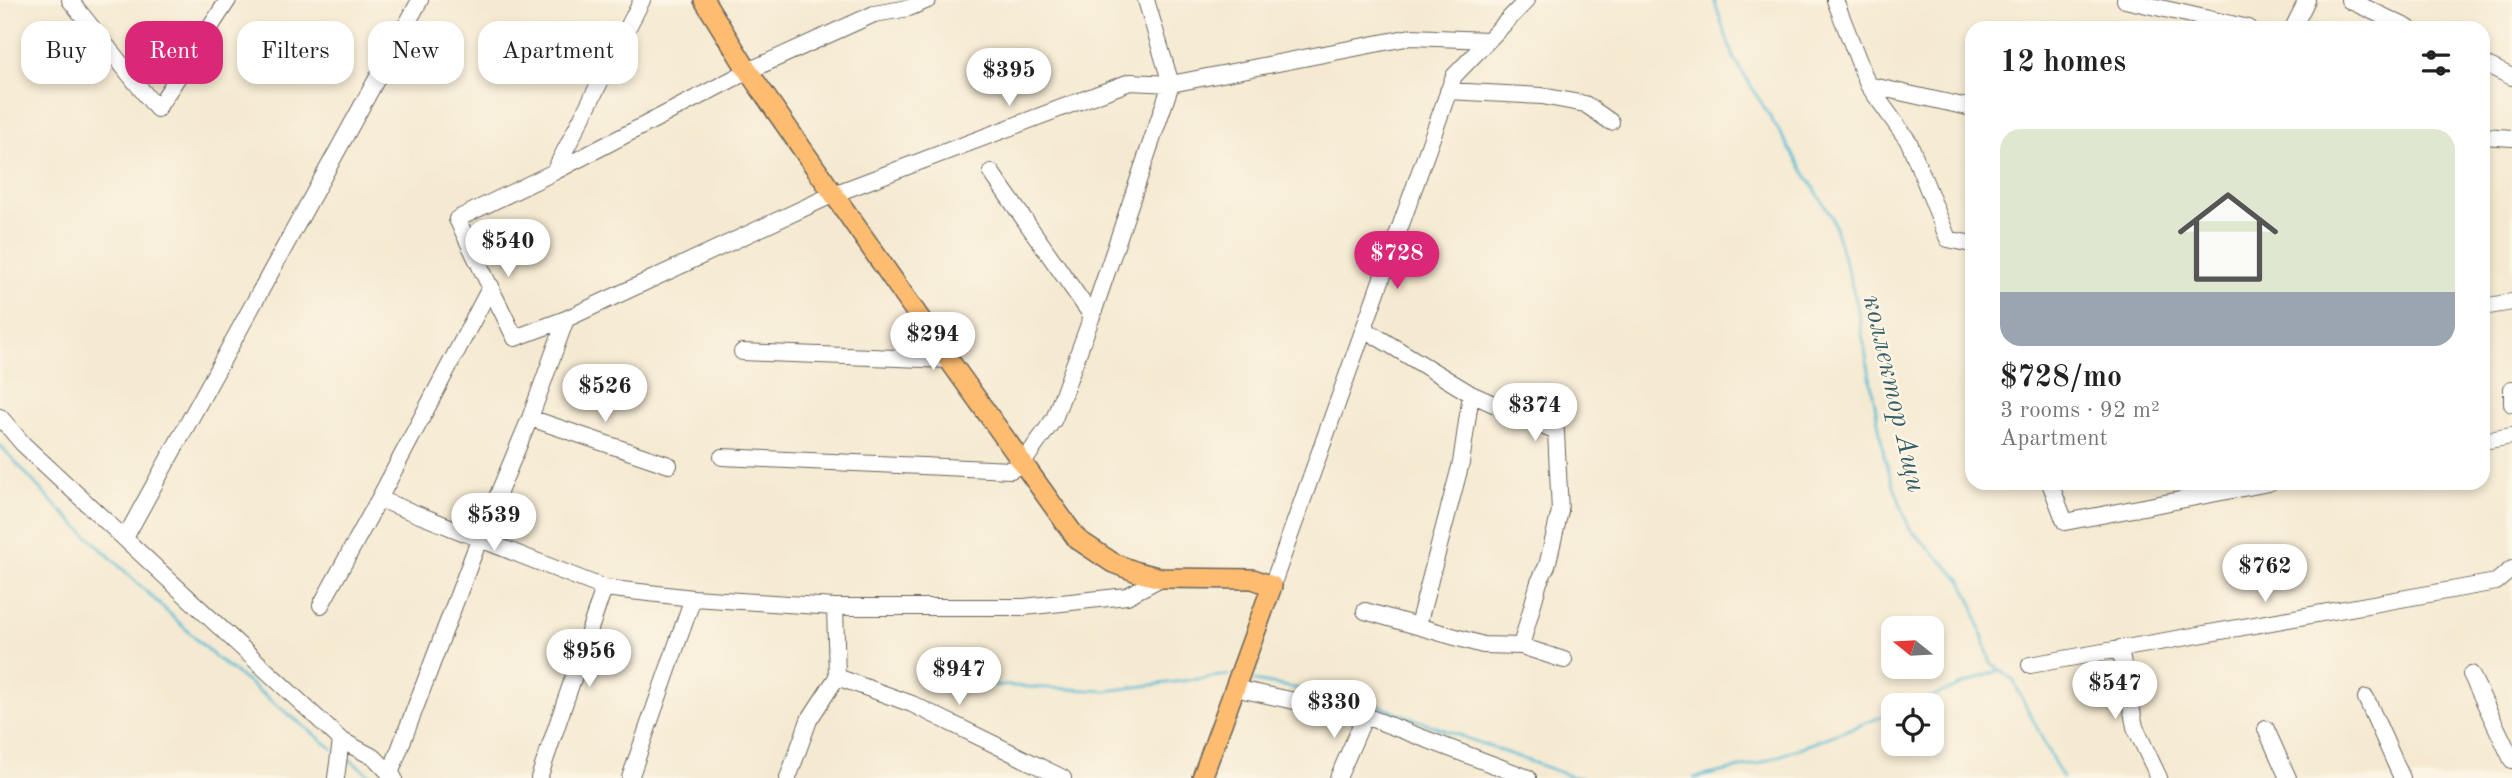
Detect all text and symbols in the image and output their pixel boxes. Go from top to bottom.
chip: Buy [21,21,111,84]
chip: Rent [125,21,223,84]
chip: Filters [237,21,354,84]
chip: New [368,21,464,84]
chip: Apartment [478,21,638,84]
icon: filters [2417,44,2455,82]
pin: $395 [968,48,1050,108]
text: 12 homes [2000,48,2126,78]
text: $395 [982,59,1036,82]
icon: home [2165,174,2291,300]
pin: $540 [467,219,549,279]
text: $540 [481,230,535,253]
pin: $728 [1356,232,1438,291]
text: $728 [1370,242,1424,265]
water label: коллектор Ащи [1857,292,1929,495]
pin: $294 [892,312,974,372]
text: $294 [906,323,960,346]
text: $728/mo [2000,363,2122,393]
pin: $526 [564,364,646,424]
text: $526 [578,375,632,398]
pin: $374 [1494,384,1576,443]
text: $374 [1508,394,1562,417]
text: 3 rooms · 92 m² [2000,399,2160,422]
text: Apartment [2000,427,2108,450]
pin: $539 [453,494,535,553]
text: $539 [467,504,521,527]
pin: $762 [2224,544,2306,604]
text: $762 [2238,555,2292,578]
north arrow [1881,616,1944,679]
map controls [1881,616,1944,756]
pin: $956 [548,630,630,689]
text: $956 [562,640,616,663]
pin: $947 [918,648,1000,707]
text: $947 [932,658,986,681]
pin: $547 [2074,662,2156,721]
text: $547 [2088,672,2142,695]
pin: $330 [1293,680,1375,740]
text: $330 [1307,691,1361,714]
button: locate [1881,693,1944,756]

